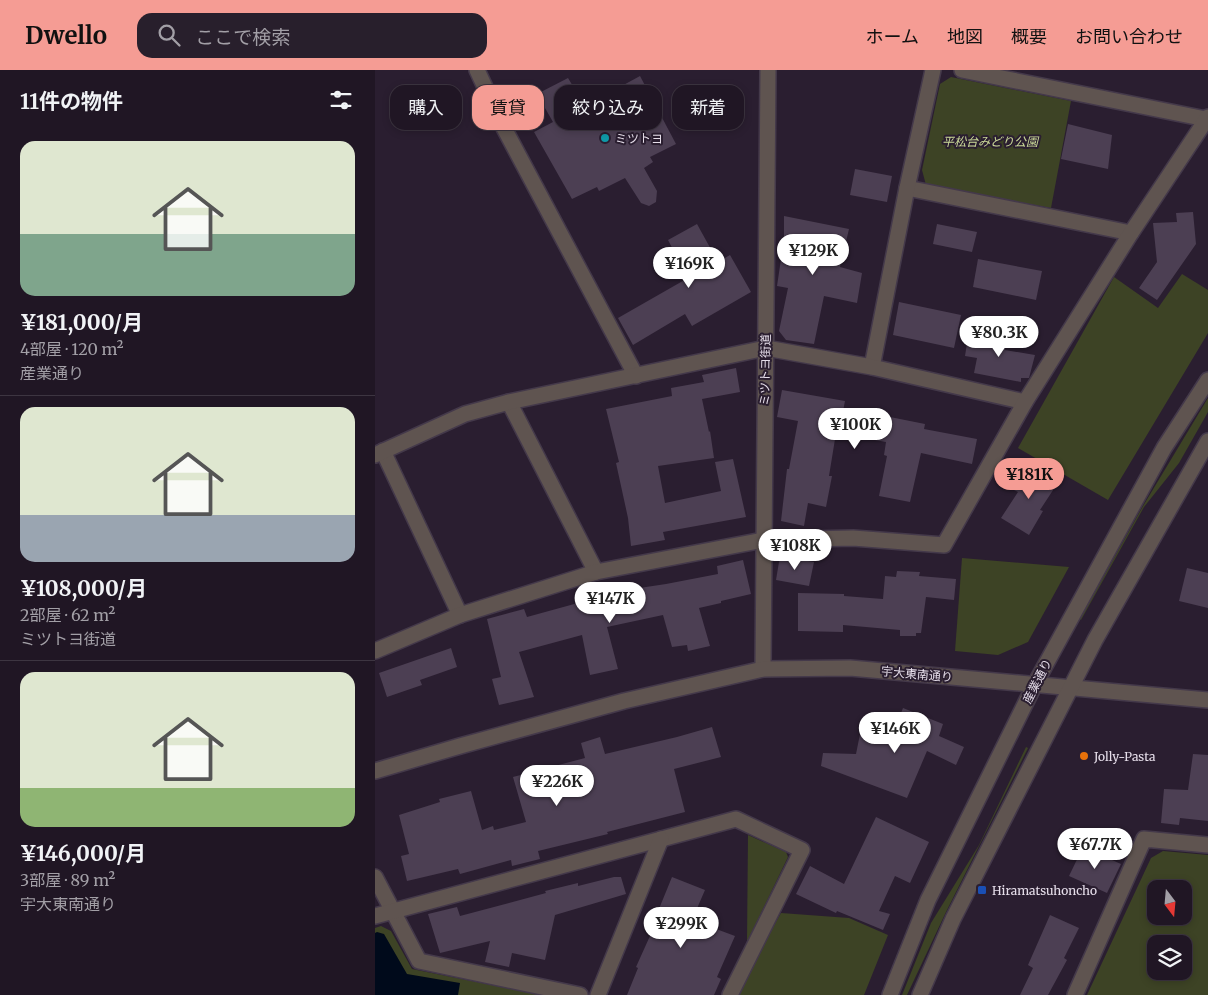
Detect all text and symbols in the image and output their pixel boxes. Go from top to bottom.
search box [137,13,487,58]
text: Dwello [25,20,107,51]
icon: search [155,21,183,49]
text: ここで検索 [195,25,290,49]
text: ホーム [866,25,919,48]
text: 地図 [947,25,983,48]
text: 概要 [1011,25,1047,48]
text: お問い合わせ [1075,25,1183,48]
chip: 購入 [390,85,462,130]
chip: 賃貸 [472,85,544,130]
chip: 絞り込み [554,85,662,130]
chip: 新着 [672,85,744,130]
icon: filters [327,86,355,114]
text: 11件の物件 [20,88,123,115]
place label: ミツトヨ [615,131,663,146]
marker: ミツトヨ [599,132,611,144]
park label: 平松台みどり公園 [942,134,1040,149]
icon: home [143,174,233,264]
pin: ¥129K [778,234,848,276]
text: ¥129K [788,240,838,260]
pin: ¥169K [654,246,724,289]
text: ¥169K [664,253,714,273]
text: ¥181,000/月 [20,309,143,336]
pin: ¥80.3K [958,316,1040,358]
text: ¥80.3K [970,322,1028,342]
street label: ミツトヨ街道 [757,334,773,406]
text: 4部屋 · 120 m² [20,339,124,359]
text: 産業通り [20,363,84,383]
pin: ¥100K [820,408,890,450]
text: ¥100K [829,414,881,434]
icon: home [143,439,233,529]
pin: ¥181K [994,458,1064,500]
text: ¥181K [1005,464,1053,484]
pin: ¥108K [760,528,830,571]
text: ¥108K [770,535,820,555]
text: ¥108,000/月 [20,575,147,602]
pin: ¥147K [575,582,645,624]
text: ¥147K [586,588,634,608]
text: 2部屋 · 62 m² [20,605,115,625]
text: ミツトヨ街道 [20,629,116,649]
street label: 産業通り [1019,656,1055,706]
street label: 宇大東南通り [880,663,954,685]
icon: home [143,704,233,794]
pin: ¥146K [860,712,930,754]
text: ¥146K [870,718,920,738]
place label: Jolly-Pasta [1093,749,1156,764]
marker: Jolly-Pasta [1078,750,1090,762]
pin: ¥226K [522,764,592,807]
text: ¥226K [531,771,583,791]
pin: ¥67.7K [1054,828,1136,870]
text: ¥67.7K [1068,834,1122,854]
text: ¥146,000/月 [20,840,146,867]
text: 3部屋 · 89 m² [20,870,115,890]
north arrow [1147,880,1193,925]
map controls [1147,880,1192,980]
place label: Hiramatsuhoncho [992,883,1097,898]
marker: Hiramatsuhoncho [976,884,988,896]
text: 宇大東南通り [20,894,116,914]
pin: ¥299K [646,906,716,949]
text: ¥299K [655,913,707,933]
button: layers [1147,935,1192,980]

